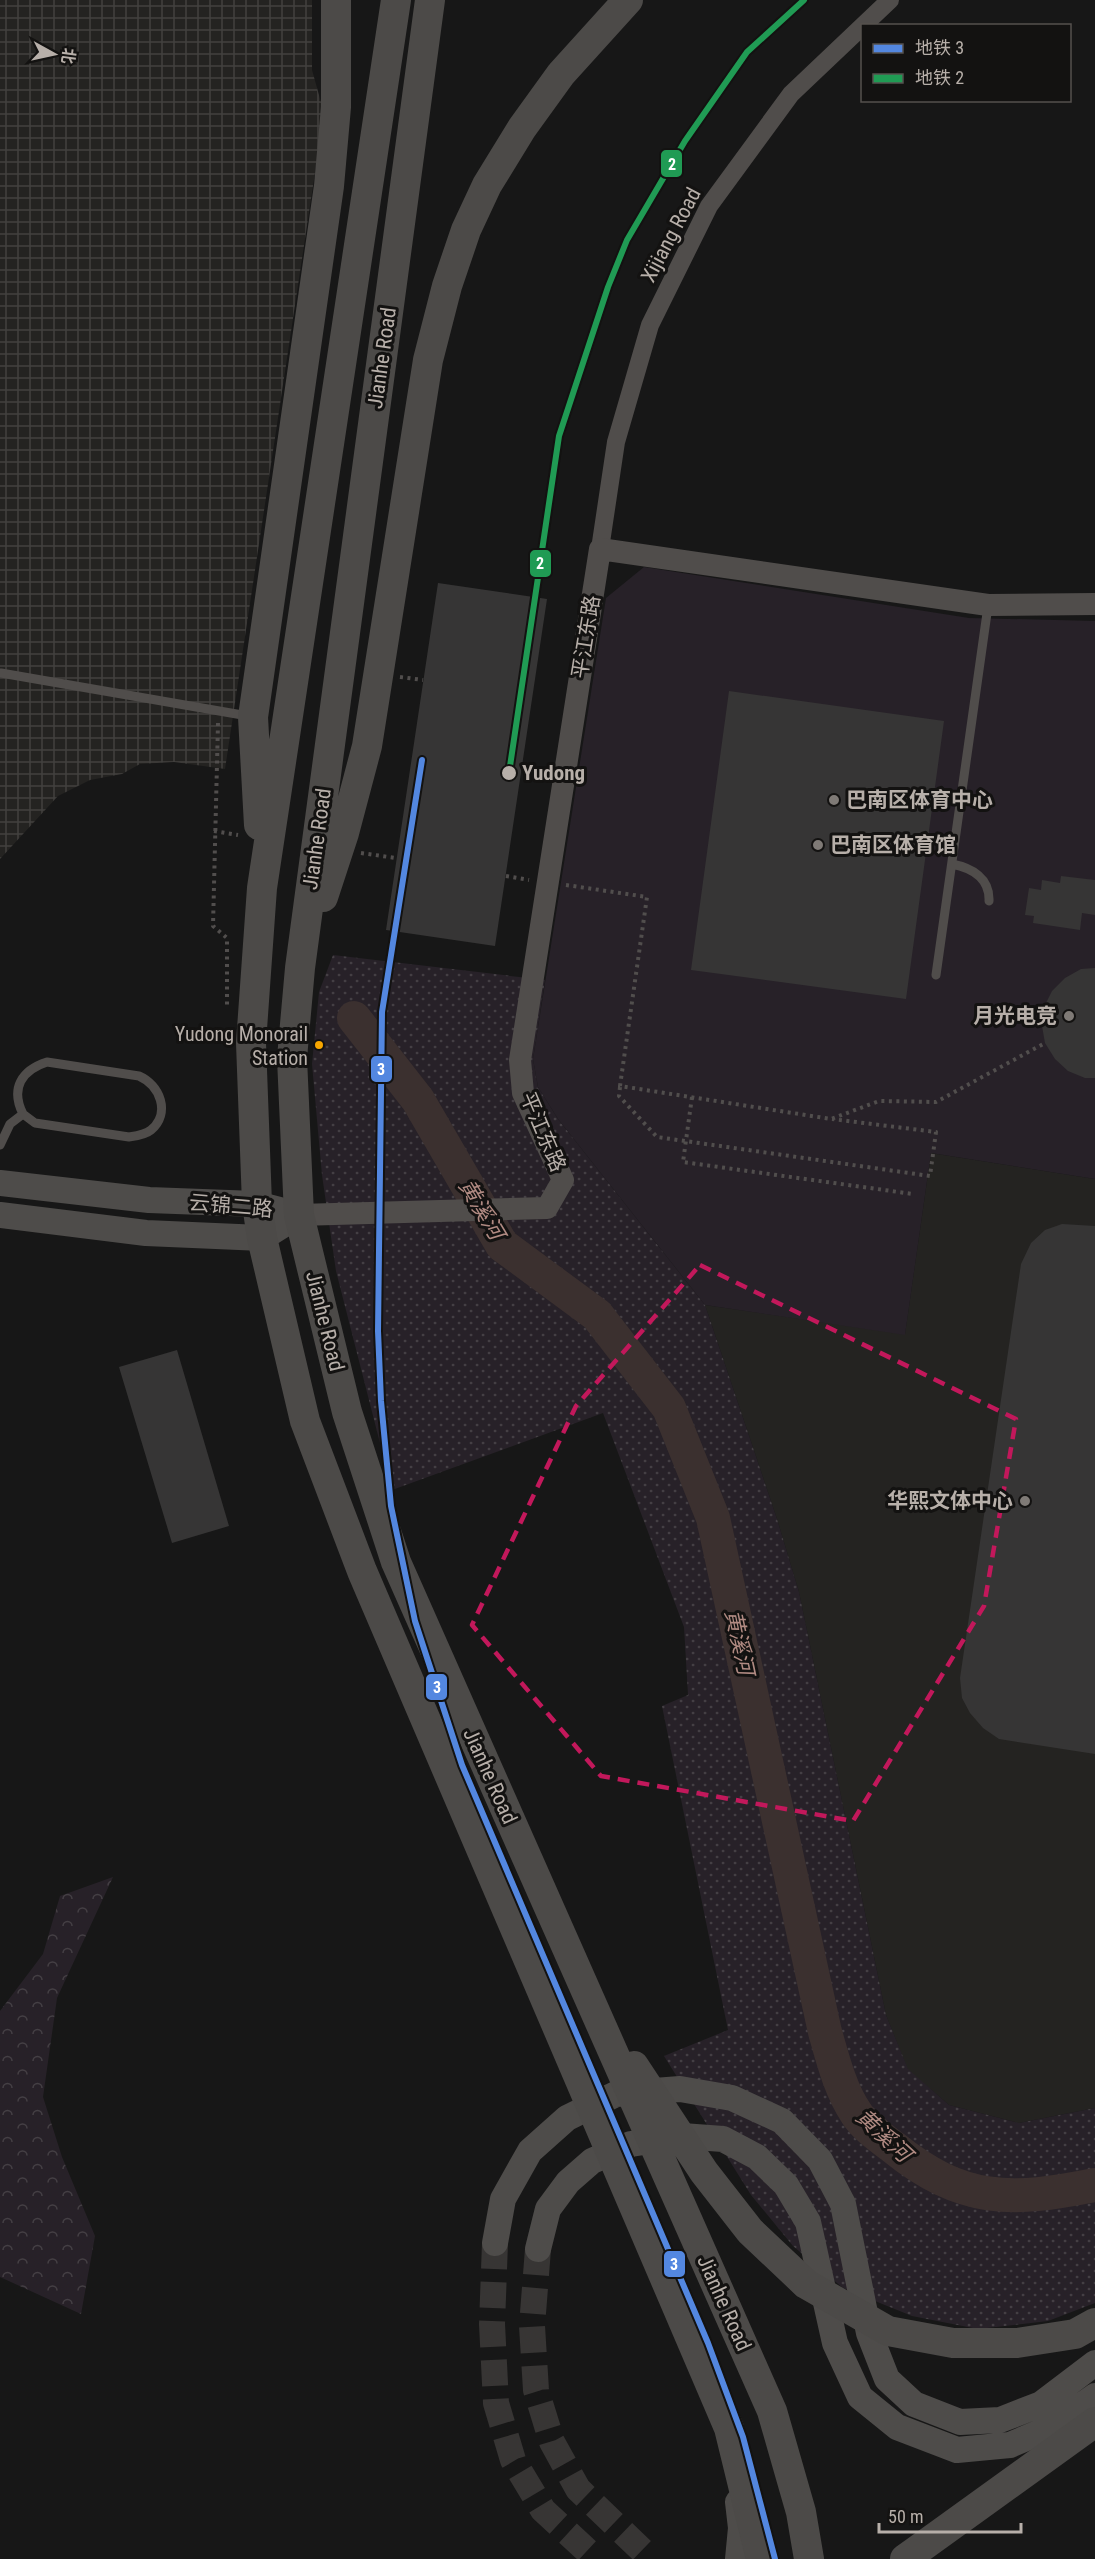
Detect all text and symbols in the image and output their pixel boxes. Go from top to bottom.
north arrow [24,24,84,84]
legend [861,24,1071,102]
text: 地铁 3 [915,37,964,58]
text: 北 [58,47,79,65]
text: 地铁 2 [915,67,964,88]
line badge: 2 [660,149,683,178]
text: 2 [668,155,676,174]
street label: Xijiang Road [636,184,706,286]
street label: Jianhe Road [363,306,401,410]
line badge: 2 [529,549,552,578]
text: 2 [536,554,544,573]
street label: 平江东路 [568,594,604,680]
place label: Yudong [522,761,585,785]
marker: Yudong [500,764,518,782]
street label: Jianhe Road [298,787,336,891]
place label: 巴南区体育中心 [846,788,993,812]
marker: 巴南区体育中心 [827,793,841,807]
place label: 巴南区体育馆 [830,833,956,857]
marker: 巴南区体育馆 [811,838,825,852]
place label: 月光电竞 [973,1004,1057,1028]
marker: 月光电竞 [1062,1009,1076,1023]
place label: Yudong Monorail Station [175,1022,308,1070]
marker: Yudong Monorail Station [313,1039,325,1051]
line badge: 3 [370,1055,393,1083]
text: 3 [377,1060,385,1079]
street label: 平江东路 [516,1089,570,1175]
water label: 黄溪河 [454,1175,511,1247]
street label: 云锦二路 [188,1190,274,1222]
street label: Jianhe Road [301,1269,349,1373]
place label: 华熙文体中心 [887,1489,1013,1513]
marker: 华熙文体中心 [1018,1494,1032,1508]
water label: 黄溪河 [720,1607,759,1681]
line badge: 3 [425,1673,448,1701]
text: 3 [433,1678,441,1697]
street label: Jianhe Road [458,1724,522,1828]
water label: 黄溪河 [851,2104,919,2170]
line badge: 3 [663,2250,686,2278]
street label: Jianhe Road [692,2251,756,2355]
text: 3 [670,2255,678,2274]
scale bar [879,2496,1022,2534]
text: 50 m [888,2506,923,2527]

